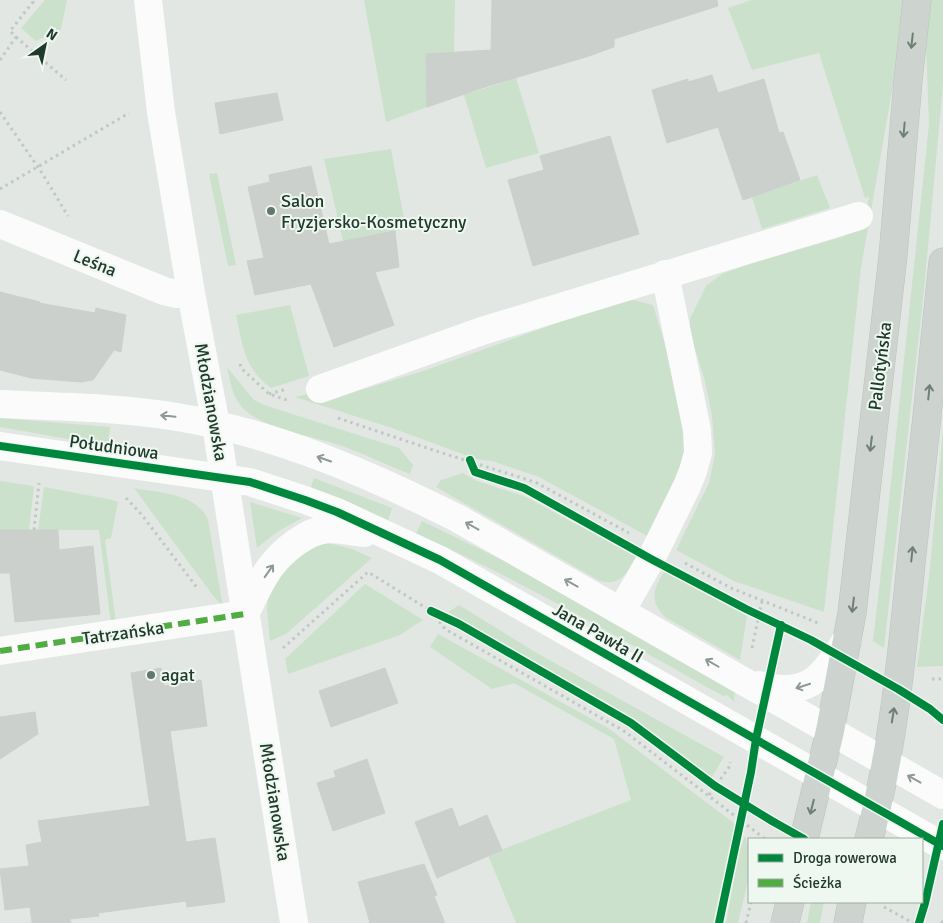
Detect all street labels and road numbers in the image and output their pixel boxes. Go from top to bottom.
street label: Leśna [70,244,120,282]
street label: Pallotyńska [864,320,896,412]
street label: Młodzianowska [190,341,232,463]
street label: Południowa [68,430,160,464]
street label: Jana Pawła II [549,598,647,668]
street label: Tatrzańska [81,616,165,650]
street label: Młodzianowska [255,741,295,863]

